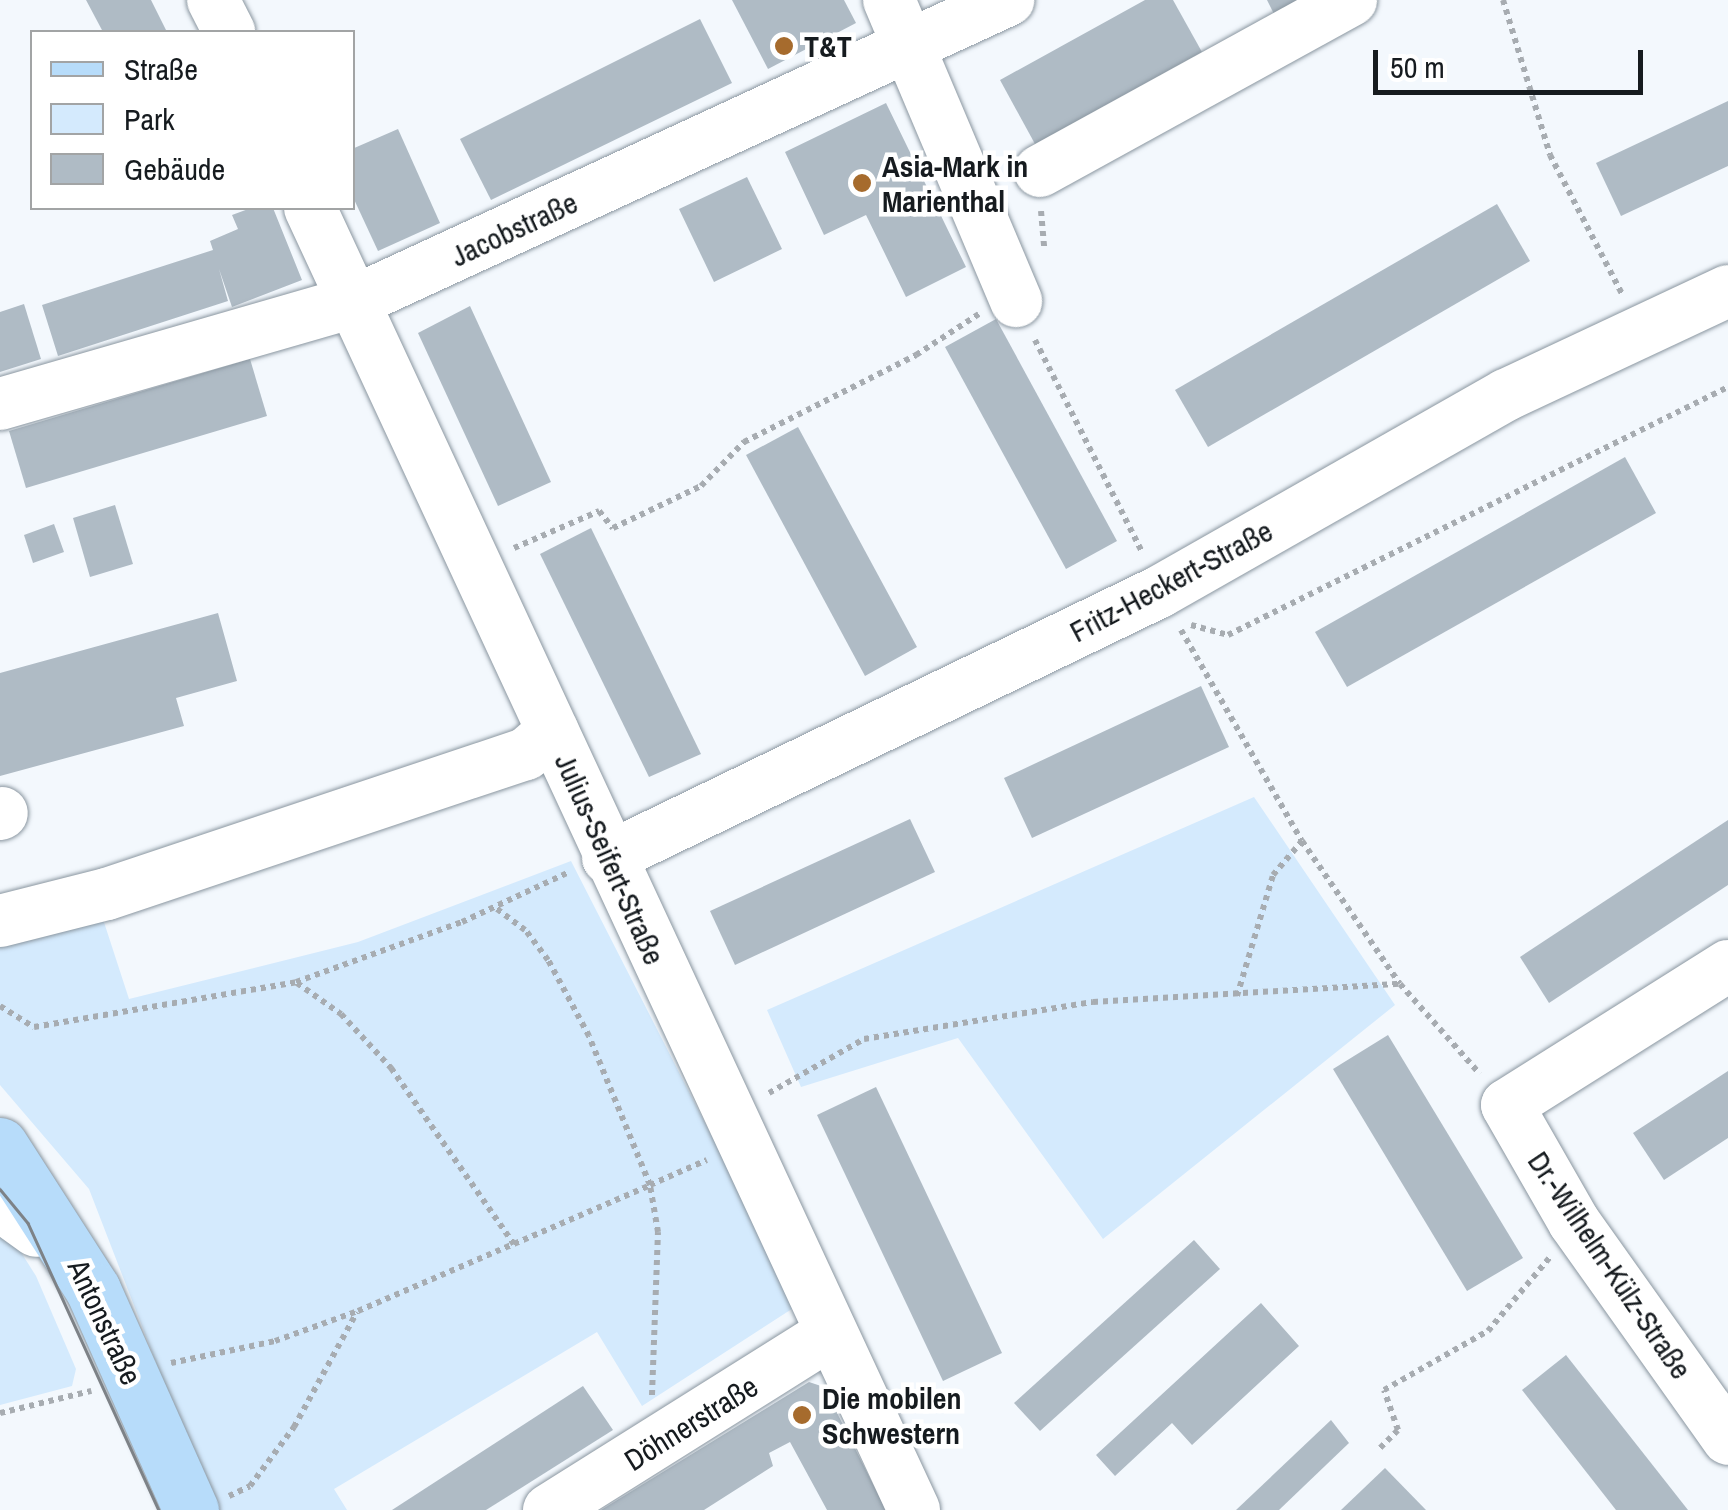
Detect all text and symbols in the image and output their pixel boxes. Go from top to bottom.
place label: T&T [804,28,852,64]
legend [30,30,355,210]
scale bar [1378,30,1648,92]
marker: T&T [773,35,795,57]
text: 50 m [1390,47,1445,87]
text: Straße [124,49,198,89]
text: Park [124,99,175,139]
place label: Asia-Mark in Marienthal [882,148,1028,218]
text: Gebäude [124,149,225,189]
marker: Asia-Mark in Marienthal [851,172,873,194]
street label: Jacobstraße [445,184,583,274]
street label: Fritz-Heckert-Straße [1064,512,1278,650]
street label: Julius-Seifert-Straße [547,748,673,970]
street label: Dr.-Wilhelm-Külz-Straße [1521,1144,1699,1386]
street label: Antonstraße [60,1254,150,1390]
street label: Döhnerstraße [618,1368,764,1478]
place label: Die mobilen Schwestern [822,1380,961,1450]
marker: Die mobilen Schwestern [791,1404,813,1426]

